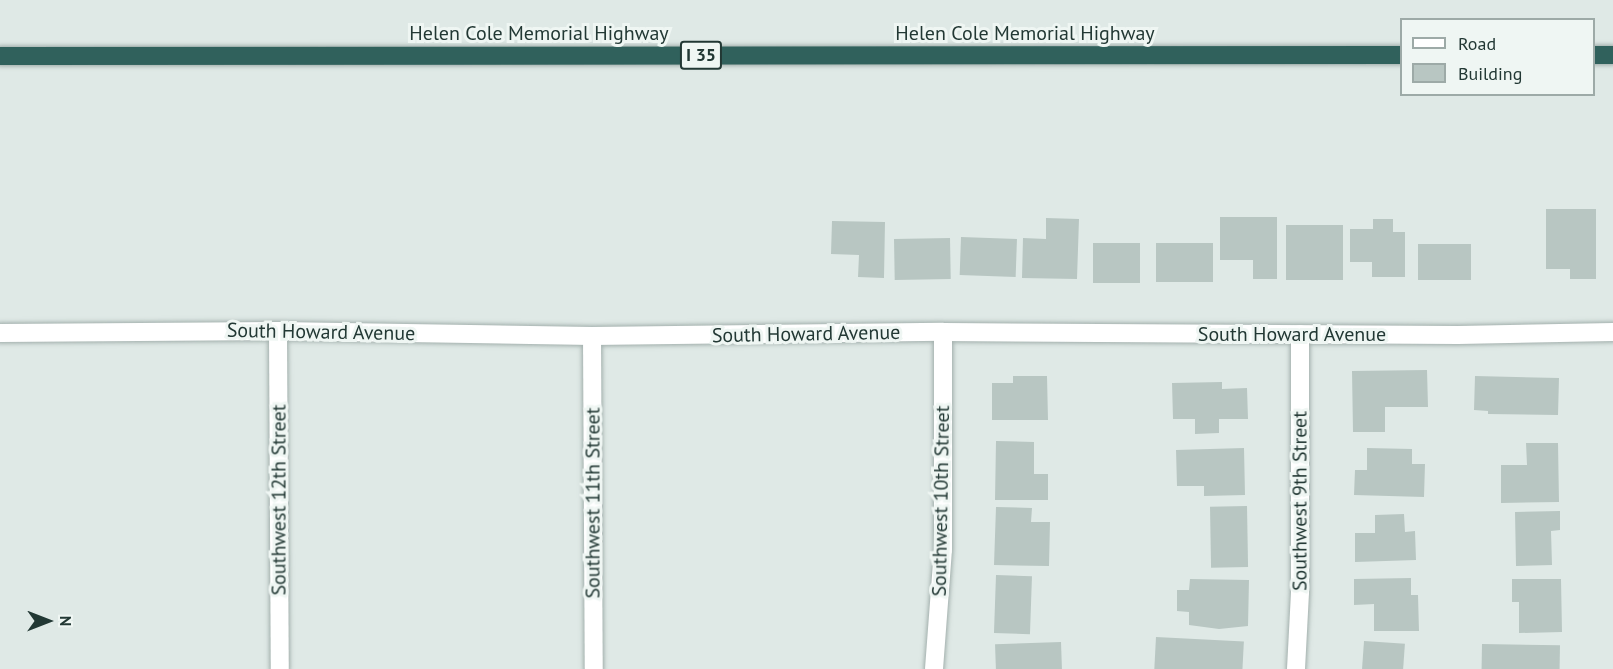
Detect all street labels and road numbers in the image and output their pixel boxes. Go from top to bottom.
street label: Helen Cole Memorial Highway [409,21,669,45]
street label: Helen Cole Memorial Highway [895,21,1155,45]
road number: I 35 [678,40,724,70]
street label: South Howard Avenue [226,318,416,346]
street label: South Howard Avenue [711,320,901,348]
street label: South Howard Avenue [1197,322,1387,346]
street label: Southwest 12th Street [267,405,291,595]
street label: Southwest 10th Street [927,405,955,597]
street label: Southwest 11th Street [581,408,605,598]
street label: Southwest 9th Street [1288,411,1312,591]

